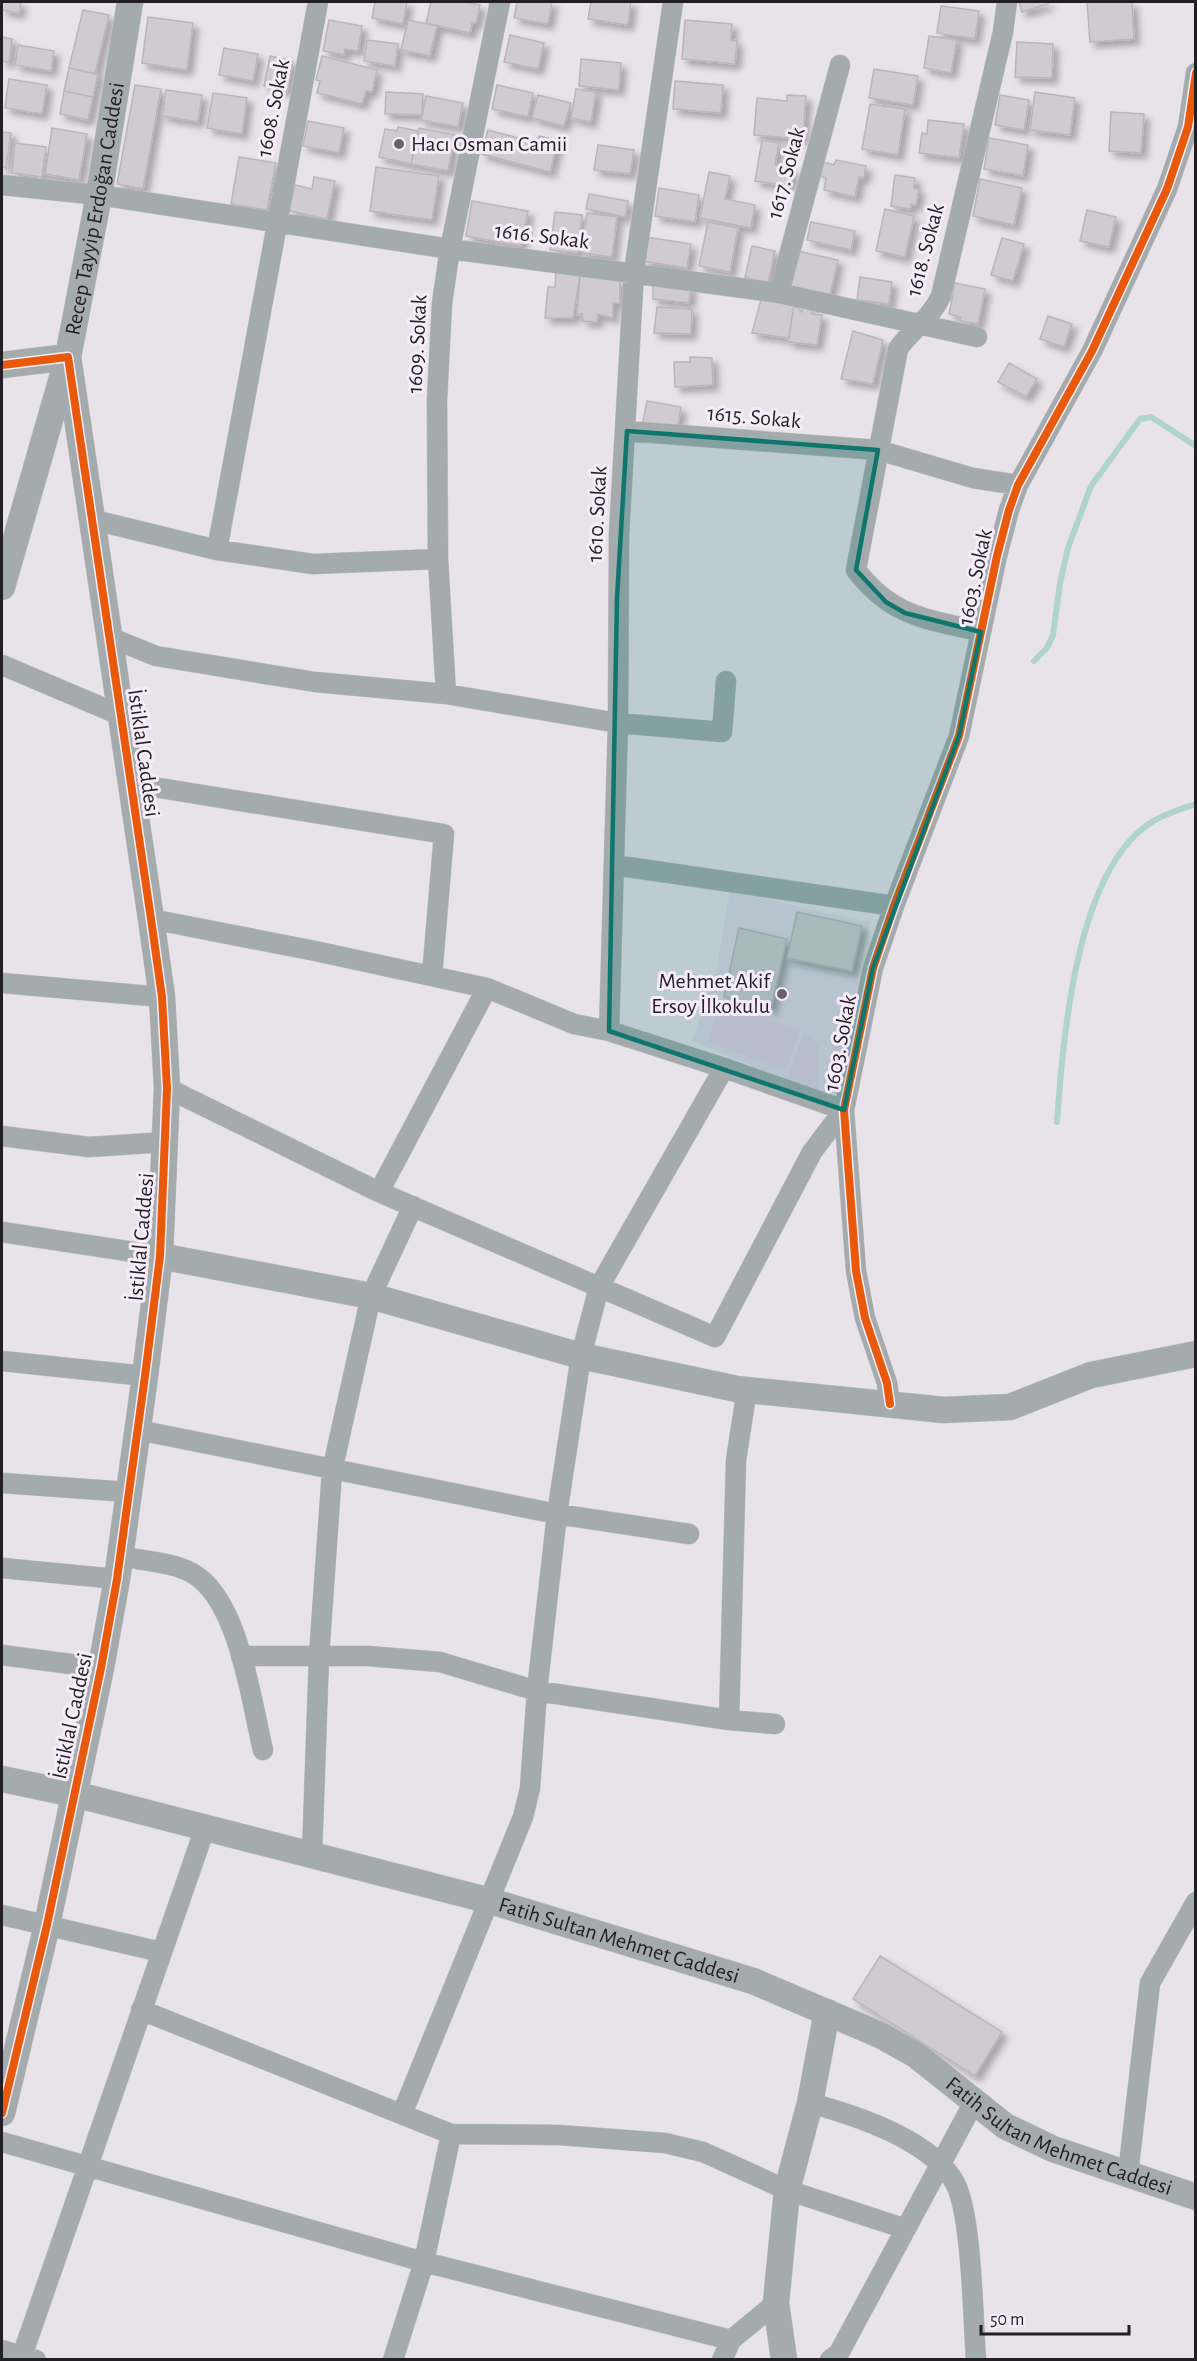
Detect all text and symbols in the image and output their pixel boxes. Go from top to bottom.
street label: 1608. Sokak [253,57,293,159]
street label: Recep Tayyip Erdoğan Caddesi [61,81,128,337]
street label: 1617. Sokak [763,125,809,221]
place label: Hacı Osman Camii [411,133,567,155]
marker: Hacı Osman Camii [392,137,406,151]
street label: 1618. Sokak [902,201,948,299]
street label: 1616. Sokak [493,219,591,253]
street label: 1609. Sokak [403,294,431,394]
street label: 1615. Sokak [706,402,802,432]
street label: 1610. Sokak [583,465,611,563]
street label: 1603. Sokak [954,527,996,627]
street label: İstiklal Caddesi [124,688,164,818]
place label: Mehmet Akif Ersoy İlkokulu [651,970,771,1017]
marker: Mehmet Akif Ersoy İlkokulu [775,987,789,1001]
street label: 1603. Sokak [820,993,860,1093]
street label: İstiklal Caddesi [124,1172,158,1302]
street label: İstiklal Caddesi [48,1651,96,1781]
street label: Fatih Sultan Mehmet Caddesi [496,1893,742,1987]
street label: Fatih Sultan Mehmet Caddesi [942,2072,1175,2199]
scale bar [981,2298,1130,2336]
text: 50 m [990,2311,1024,2329]

